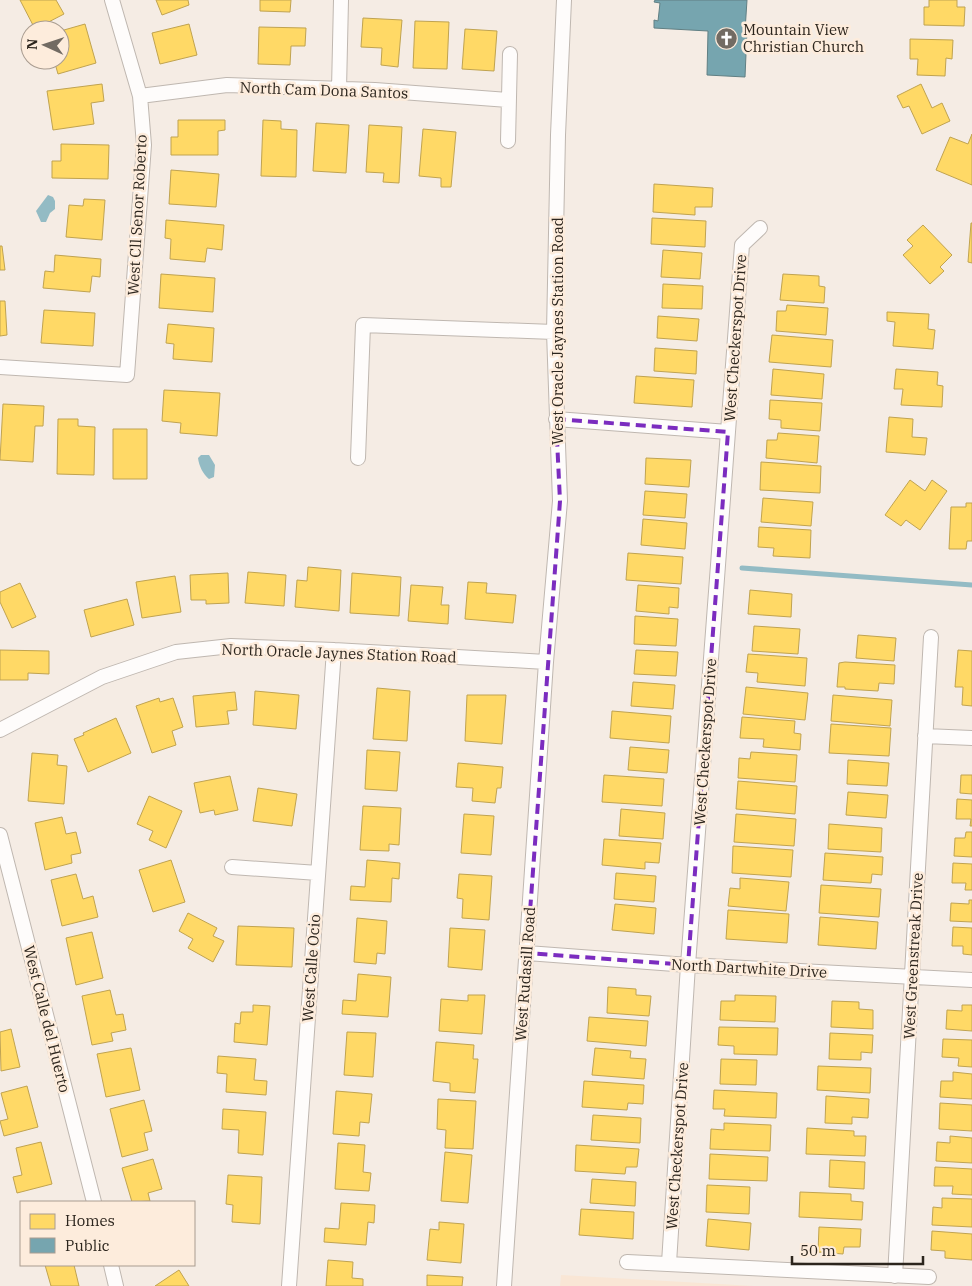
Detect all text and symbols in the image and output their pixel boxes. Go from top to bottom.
north arrow [20,20,70,70]
place label: Mountain View Christian Church [743,20,864,56]
church icon: Mountain View Christian Church [715,26,739,50]
text: N [23,38,41,50]
street label: North Cam Dona Santos [239,78,409,102]
street label: West Cll Senor Roberto [123,134,151,296]
street label: West Oracle Jaynes Station Road [548,217,567,445]
street label: West Checkerspot Drive [720,254,750,422]
street label: North Oracle Jaynes Station Road [221,639,457,667]
street label: West Checkerspot Drive [690,658,720,826]
street label: West Greenstreak Drive [899,872,927,1040]
street label: West Rudasill Road [511,906,539,1042]
street label: West Calle Ocio [298,914,324,1022]
street label: West Calle del Huerto [20,943,74,1095]
street label: North Dartwhite Drive [670,954,828,982]
street label: West Checkerspot Drive [662,1062,692,1230]
legend [20,1201,195,1266]
text: Homes [65,1211,115,1230]
scale bar [792,1234,923,1266]
text: Public [65,1236,110,1255]
text: 50 m [800,1241,836,1260]

